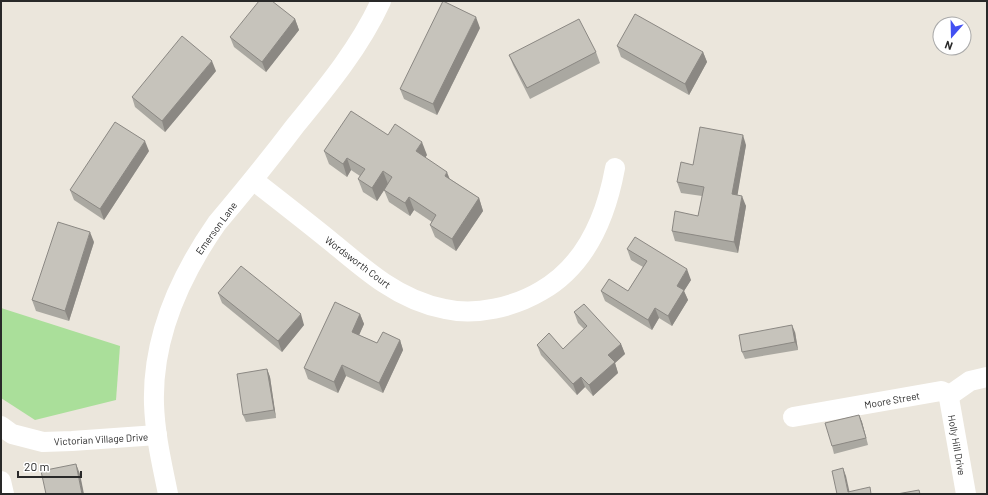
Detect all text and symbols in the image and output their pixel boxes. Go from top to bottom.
north arrow [932,16,972,56]
text: N [943,39,954,53]
street label: Emerson Lane [193,199,239,257]
street label: Wordsworth Court [323,233,393,291]
street label: Moore Street [863,389,921,411]
street label: Holly Hill Drive [946,414,968,476]
street label: Victorian Village Drive [54,431,148,447]
scale bar [18,453,81,479]
text: 20 m [24,459,50,473]

